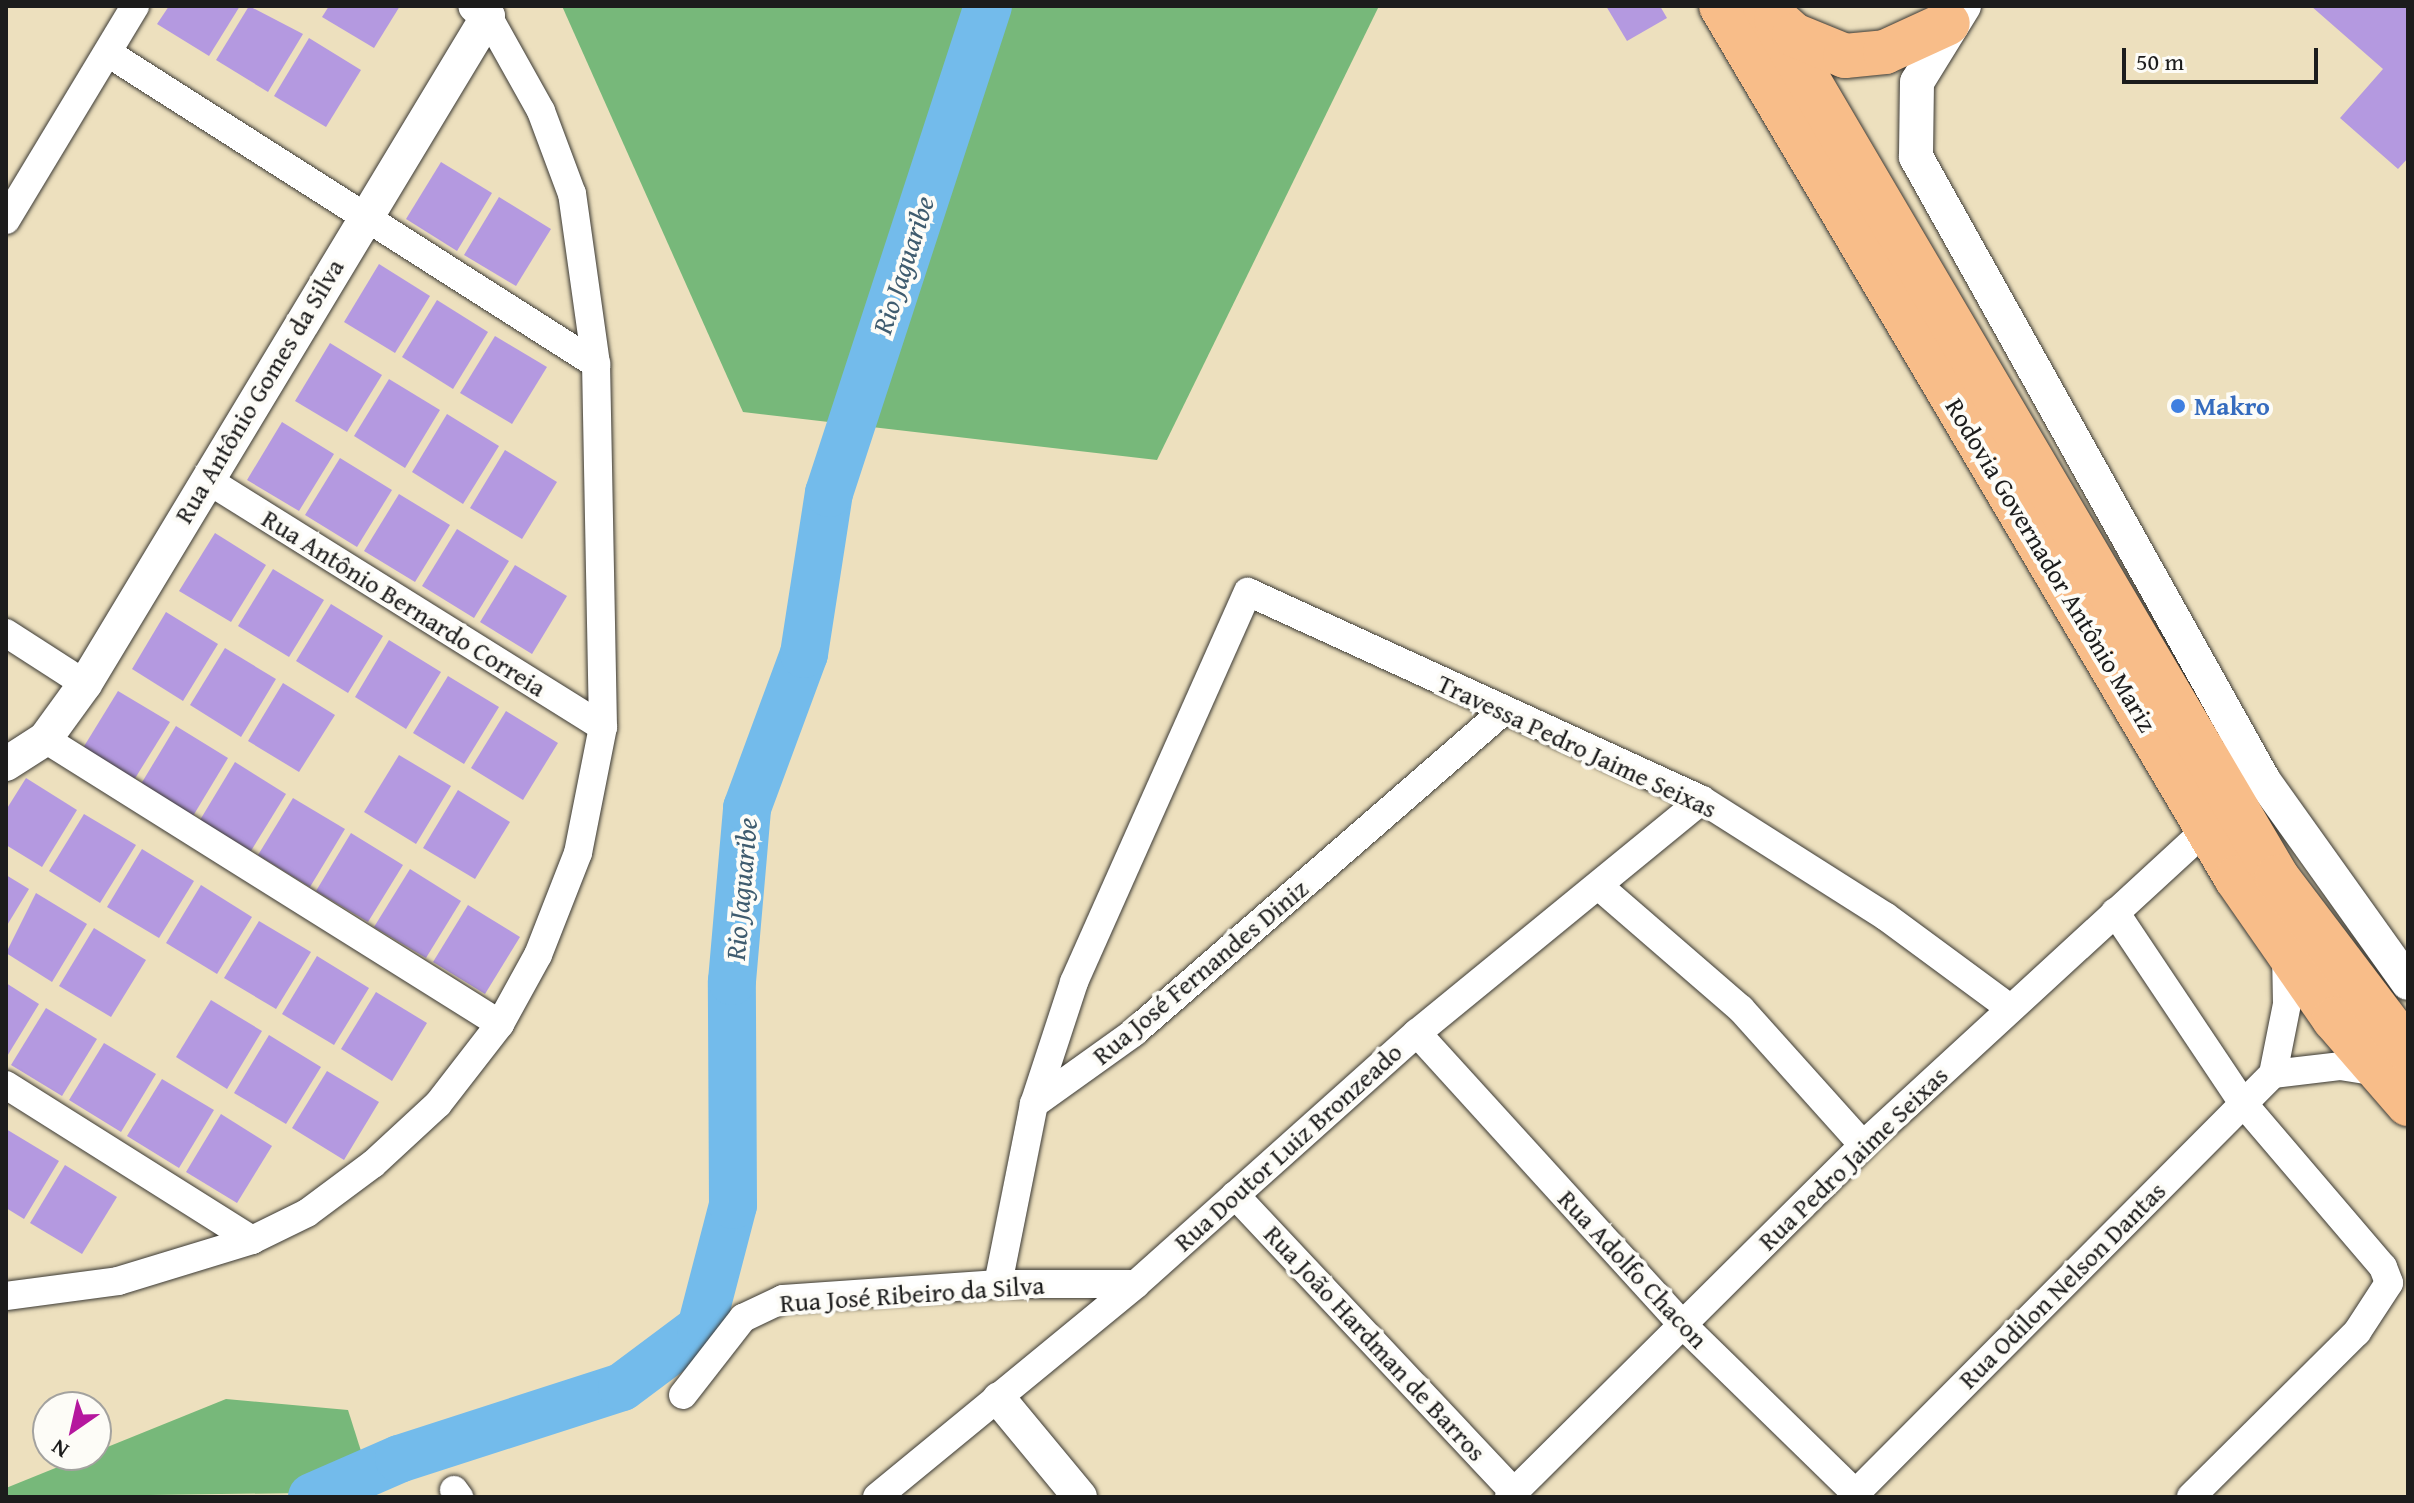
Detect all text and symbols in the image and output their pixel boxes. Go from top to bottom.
scale bar [2126,32,2322,82]
text: 50 m [2136,44,2184,79]
water label: Rio Jaguaribe [865,192,941,338]
street label: Rua Antônio Gomes da Silva [168,253,350,529]
place label: Makro [2194,390,2270,422]
street label: Rodovia Governador Antônio Mariz [1939,393,2163,737]
marker: Makro [2169,397,2187,415]
street label: Rua Antônio Bernardo Correia [256,503,552,703]
street label: Travessa Pedro Jaime Seixas [1432,668,1722,824]
water label: Rio Jaguaribe [718,816,764,962]
street label: Rua José Fernandes Diniz [1086,873,1314,1071]
street label: Rua Doutor Luiz Bronzeado [1168,1036,1408,1258]
street label: Rua Pedro Jaime Seixas [1752,1059,1954,1257]
street label: Rua Odilon Nelson Dantas [1952,1175,2172,1395]
street label: Rua Adolfo Chacon [1552,1183,1714,1355]
street label: Rua João Hardman de Barros [1258,1219,1492,1467]
street label: Rua José Ribeiro da Silva [779,1269,1045,1319]
north arrow [32,1391,112,1471]
text: N [45,1432,75,1467]

